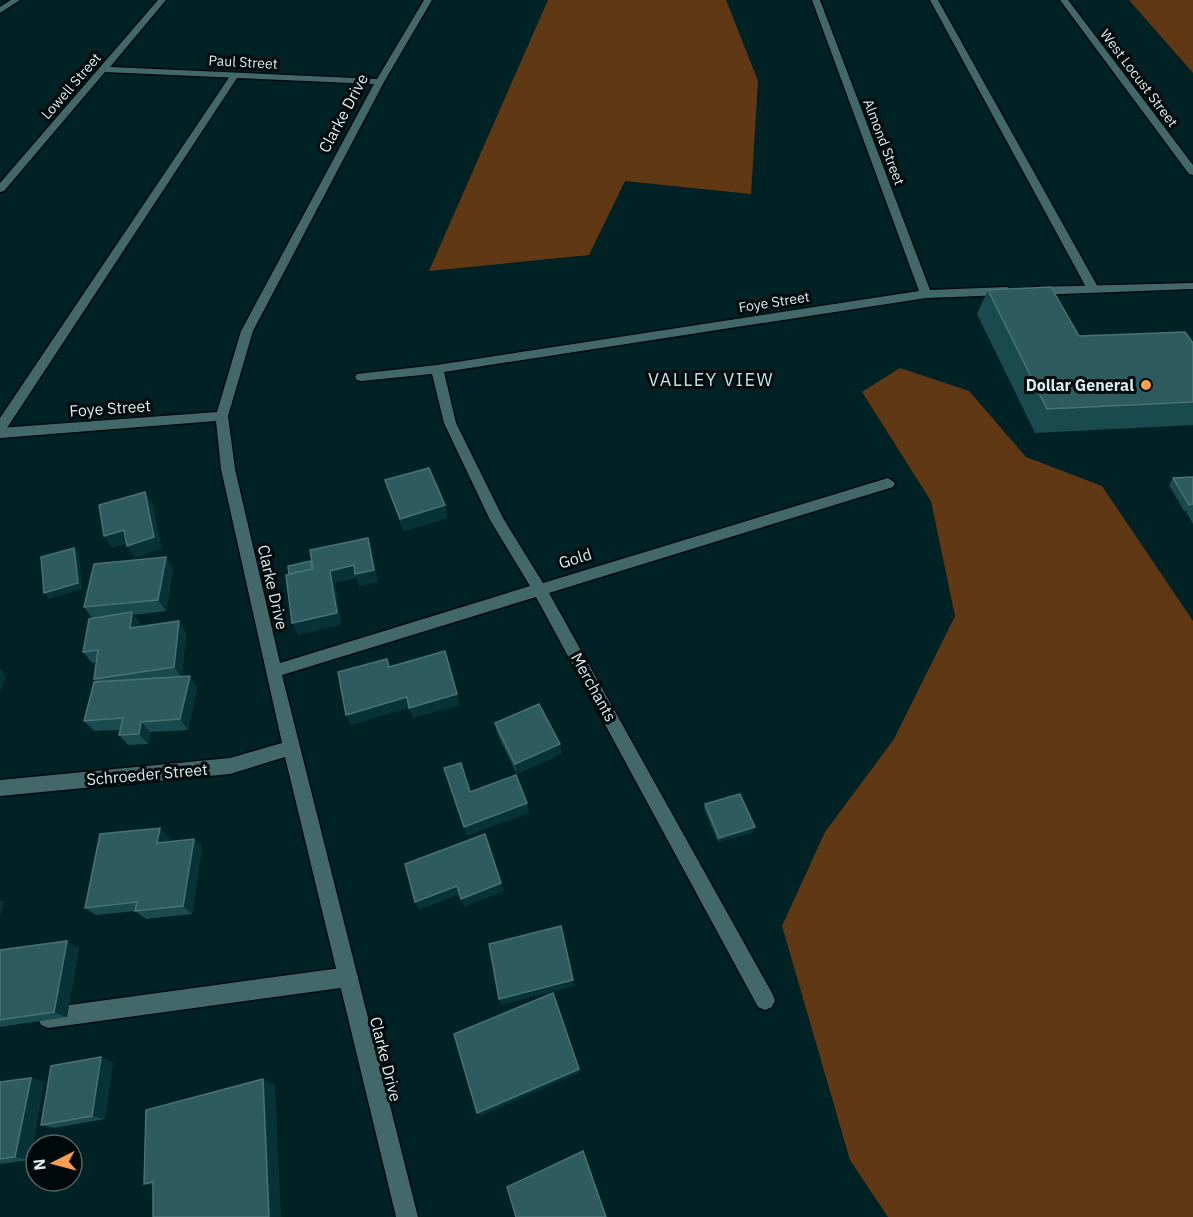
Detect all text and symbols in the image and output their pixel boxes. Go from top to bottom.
street label: West Locust Street [1096,25,1182,131]
street label: Lowell Street [37,49,105,123]
street label: Paul Street [208,51,278,73]
street label: Clarke Drive [314,70,372,156]
street label: Almond Street [859,96,909,188]
street label: Foye Street [737,288,811,316]
district label: VALLEY VIEW [648,368,774,391]
place label: Dollar General [1026,375,1134,395]
marker: Dollar General [1139,378,1153,392]
street label: Foye Street [69,395,151,421]
street label: Clarke Drive [254,543,293,632]
street label: Gold [556,544,594,572]
street label: Merchants [567,649,621,725]
street label: Schroeder Street [86,759,208,789]
street label: Clarke Drive [366,1015,406,1104]
north arrow [24,1133,84,1193]
text: N [29,1158,50,1171]

